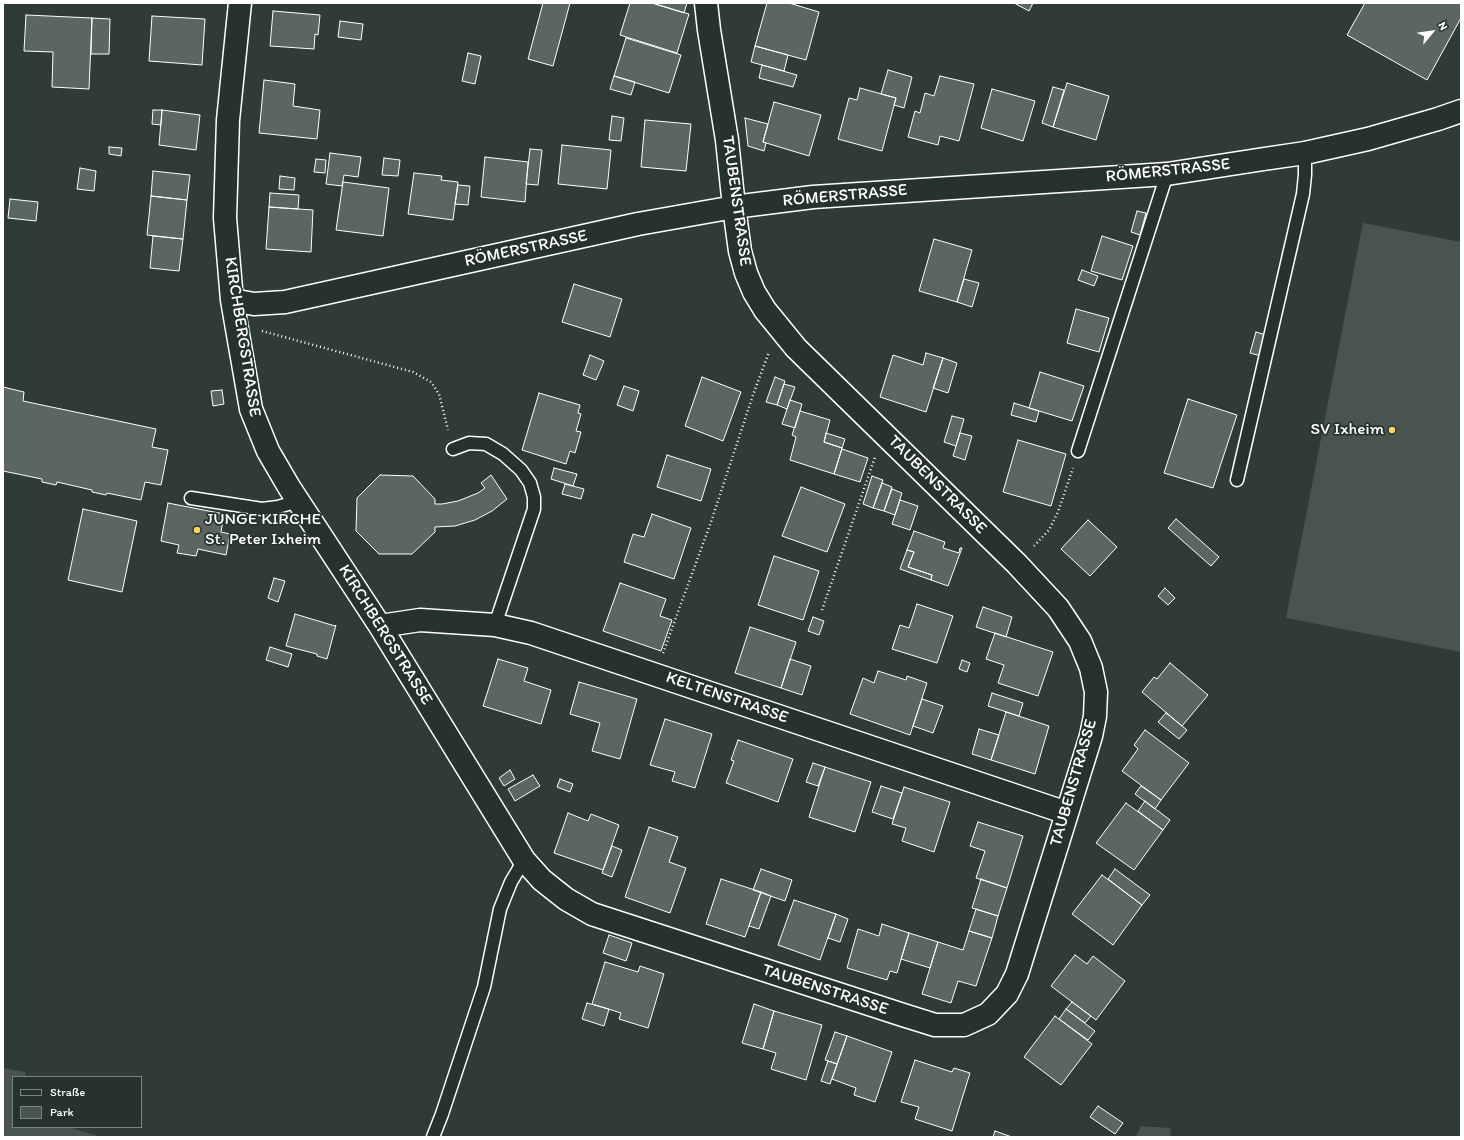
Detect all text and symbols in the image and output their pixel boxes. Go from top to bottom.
north arrow [1412,12,1452,52]
text: N [1435,20,1450,32]
street label: TAUBENSTRASSE [717,134,755,268]
street label: RÖMERSTRASSE [1105,154,1231,188]
street label: RÖMERSTRASSE [782,180,908,212]
street label: RÖMERSTRASSE [463,226,589,272]
street label: KIRCHBERGSTRASSE [219,256,265,418]
place label: SV Ixheim [1310,420,1384,440]
marker: SV Ixheim [1387,425,1397,435]
street label: TAUBENSTRASSE [883,431,991,539]
place label: JUNGE KIRCHE St. Peter Ixheim [205,510,321,550]
marker: JUNGE KIRCHE St. Peter Ixheim [192,525,202,535]
street label: KIRCHBERGSTRASSE [334,561,436,709]
street label: KELTENSTRASSE [663,668,791,728]
street label: TAUBENSTRASSE [1046,717,1102,849]
street label: TAUBENSTRASSE [759,960,891,1020]
legend [12,1076,142,1128]
text: Straße [50,1085,85,1099]
text: Park [50,1105,74,1119]

